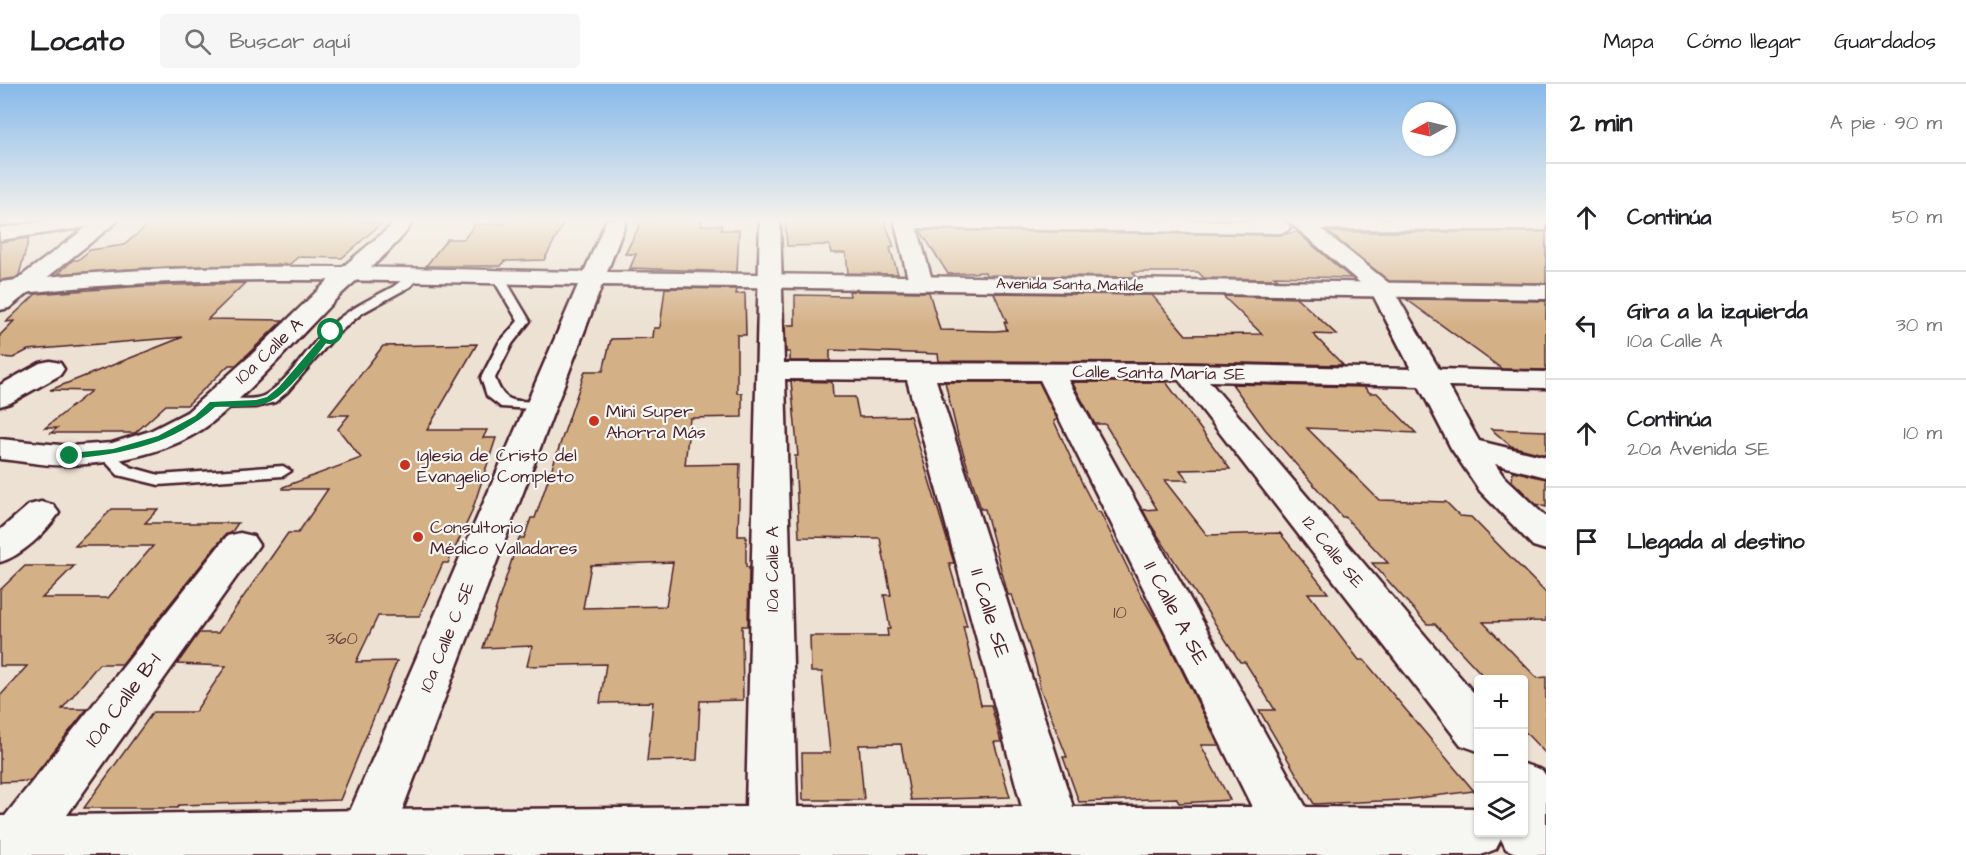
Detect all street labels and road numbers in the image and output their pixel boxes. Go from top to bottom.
street label: Avenida Santa Matilde [996,273,1144,297]
street label: 10a Calle A [229,312,309,390]
street label: Calle Santa María SE [1072,359,1246,387]
street label: 12 Calle SE [1296,511,1370,594]
street label: 10a Calle A [760,526,785,612]
street label: 11 Calle A SE [1137,556,1216,670]
street label: 11 Calle SE [963,565,1017,662]
street label: 10a Calle C SE [414,578,481,696]
street label: 10a Calle B-1 [78,647,168,753]

